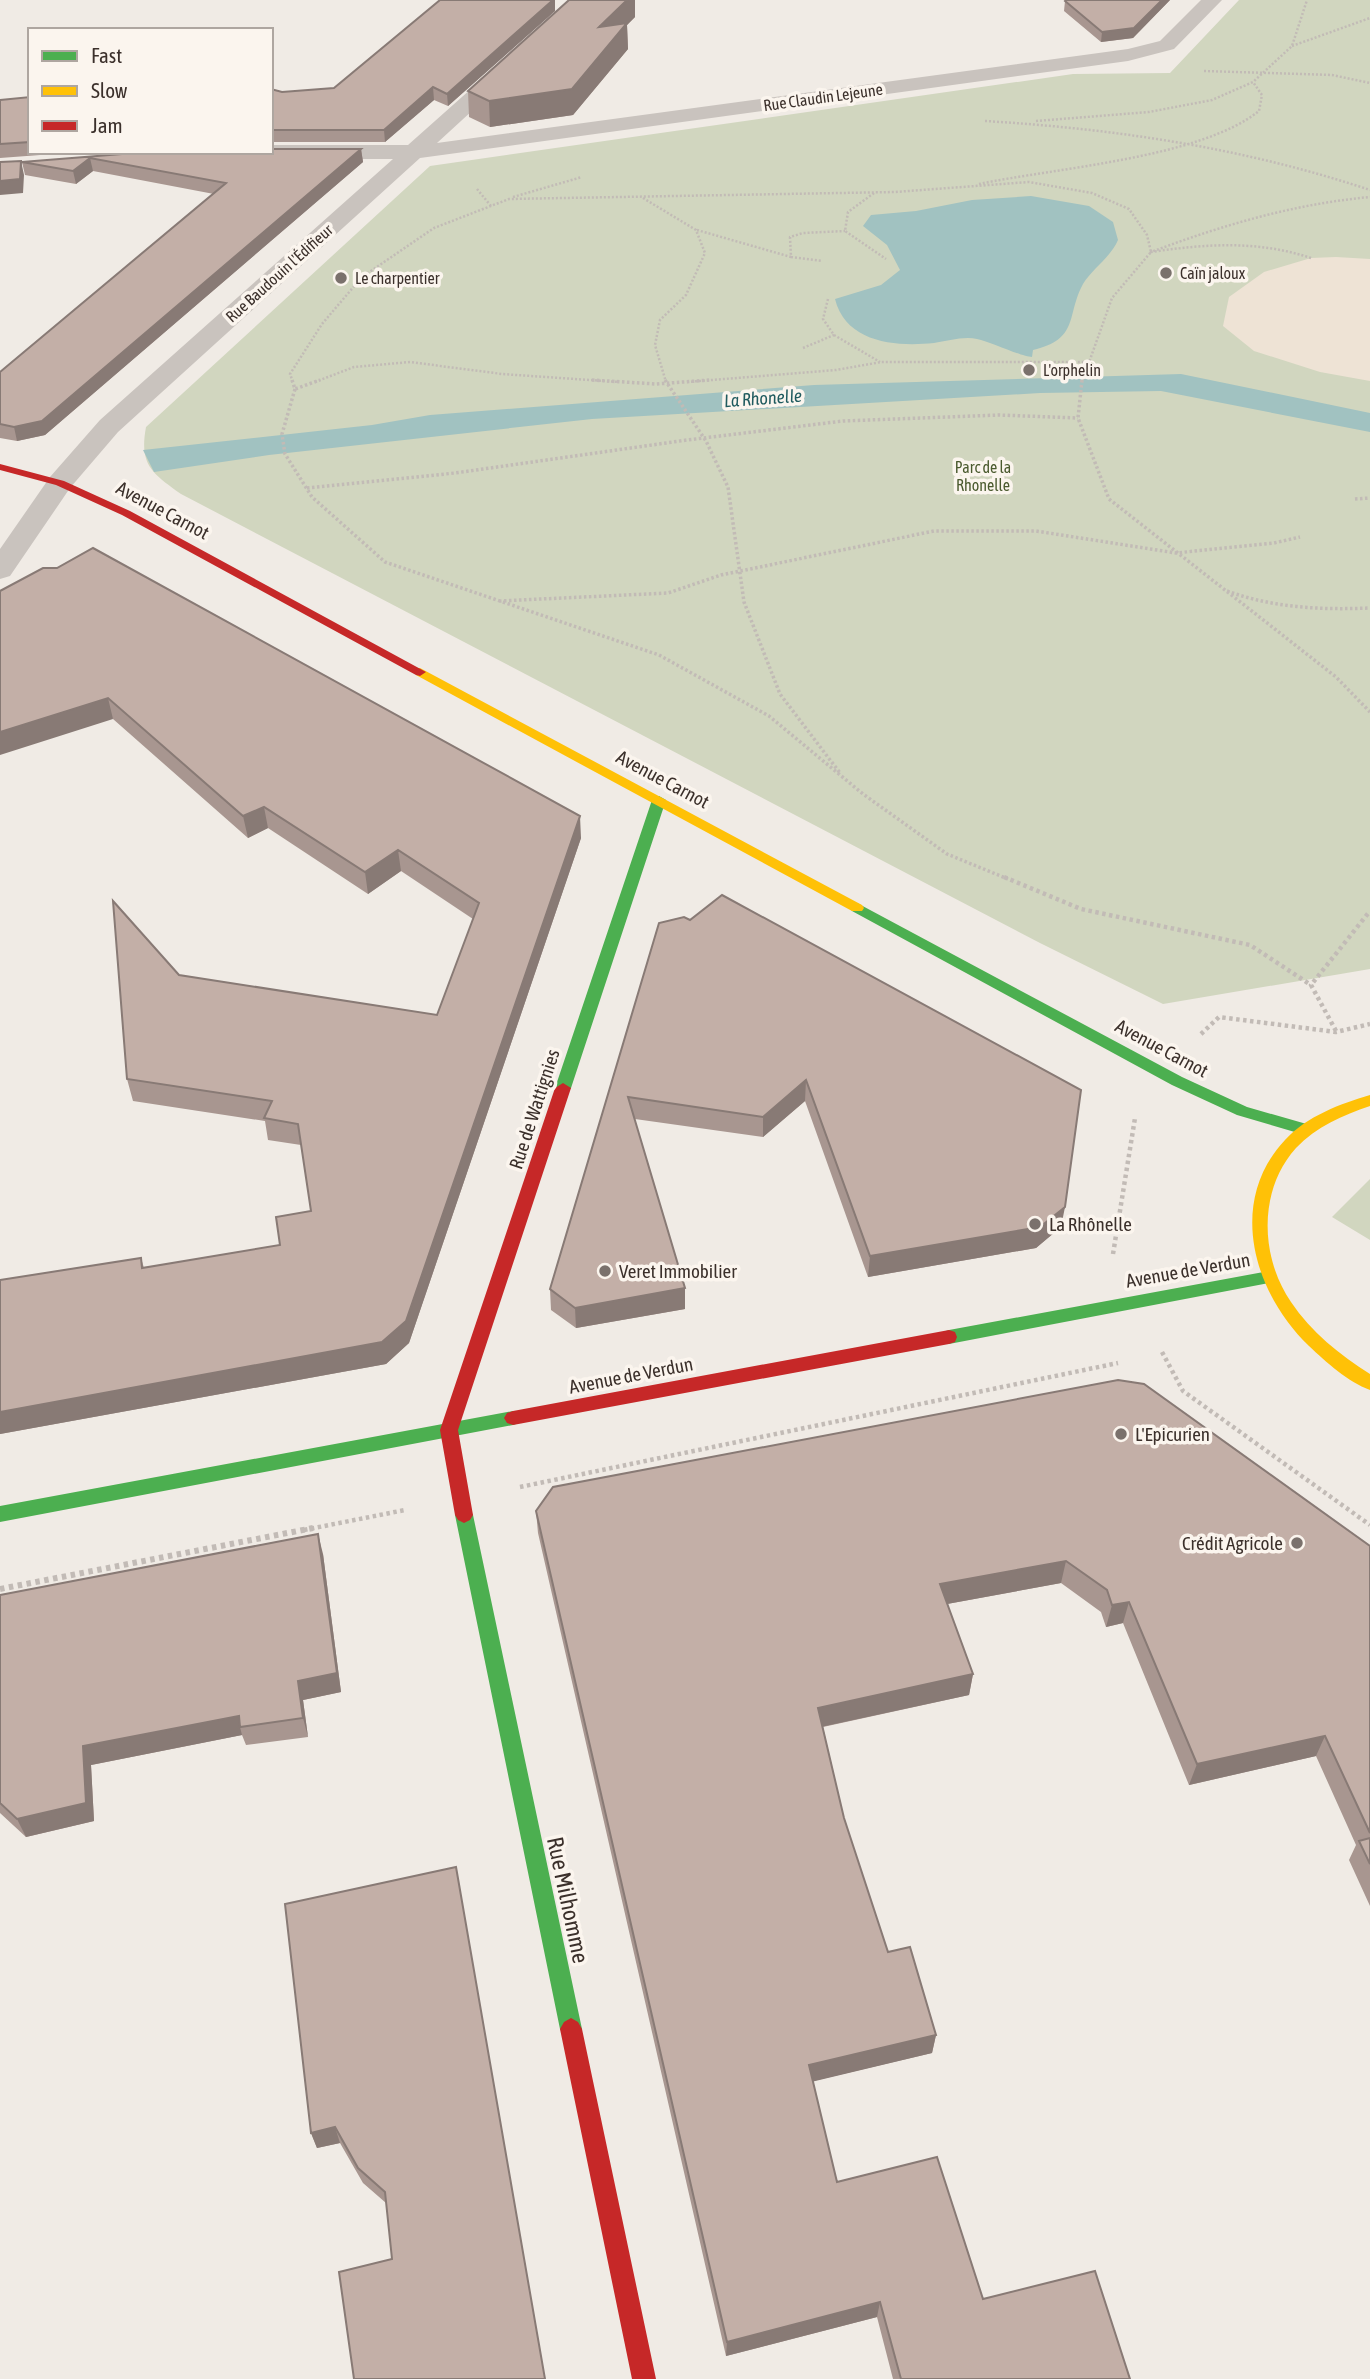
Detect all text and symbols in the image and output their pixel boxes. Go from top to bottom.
legend [28,28,273,154]
text: Fast [91,43,122,67]
text: Slow [91,78,128,102]
street label: Rue Claudin Lejeune [762,80,884,115]
text: Jam [91,113,123,137]
street label: Rue Baudouin l'Édifieur [222,220,336,326]
place label: Caïn jaloux [1180,264,1246,283]
marker: Caïn jaloux [1158,265,1174,281]
place label: Le charpentier [355,269,440,288]
marker: Le charpentier [333,270,349,286]
place label: L'orphelin [1043,361,1101,380]
marker: L'orphelin [1021,362,1037,378]
water label: La Rhonelle [723,385,803,411]
park label: Parc de la Rhonelle [955,458,1011,494]
street label: Avenue Carnot [113,476,213,544]
street label: Avenue Carnot [613,745,713,813]
street label: Avenue Carnot [1112,1014,1212,1082]
street label: Rue de Wattignies [504,1046,564,1172]
place label: La Rhônelle [1049,1213,1132,1235]
marker: La Rhônelle [1027,1216,1043,1232]
street label: Avenue de Verdun [1124,1248,1252,1292]
place label: Veret Immobilier [619,1260,737,1282]
marker: Veret Immobilier [597,1263,613,1279]
street label: Avenue de Verdun [567,1352,695,1398]
place label: L'Epicurien [1135,1423,1210,1445]
marker: L'Epicurien [1113,1426,1129,1442]
place label: Crédit Agricole [1182,1532,1283,1554]
marker: Crédit Agricole [1289,1535,1305,1551]
street label: Rue Milhomme [542,1834,594,1966]

